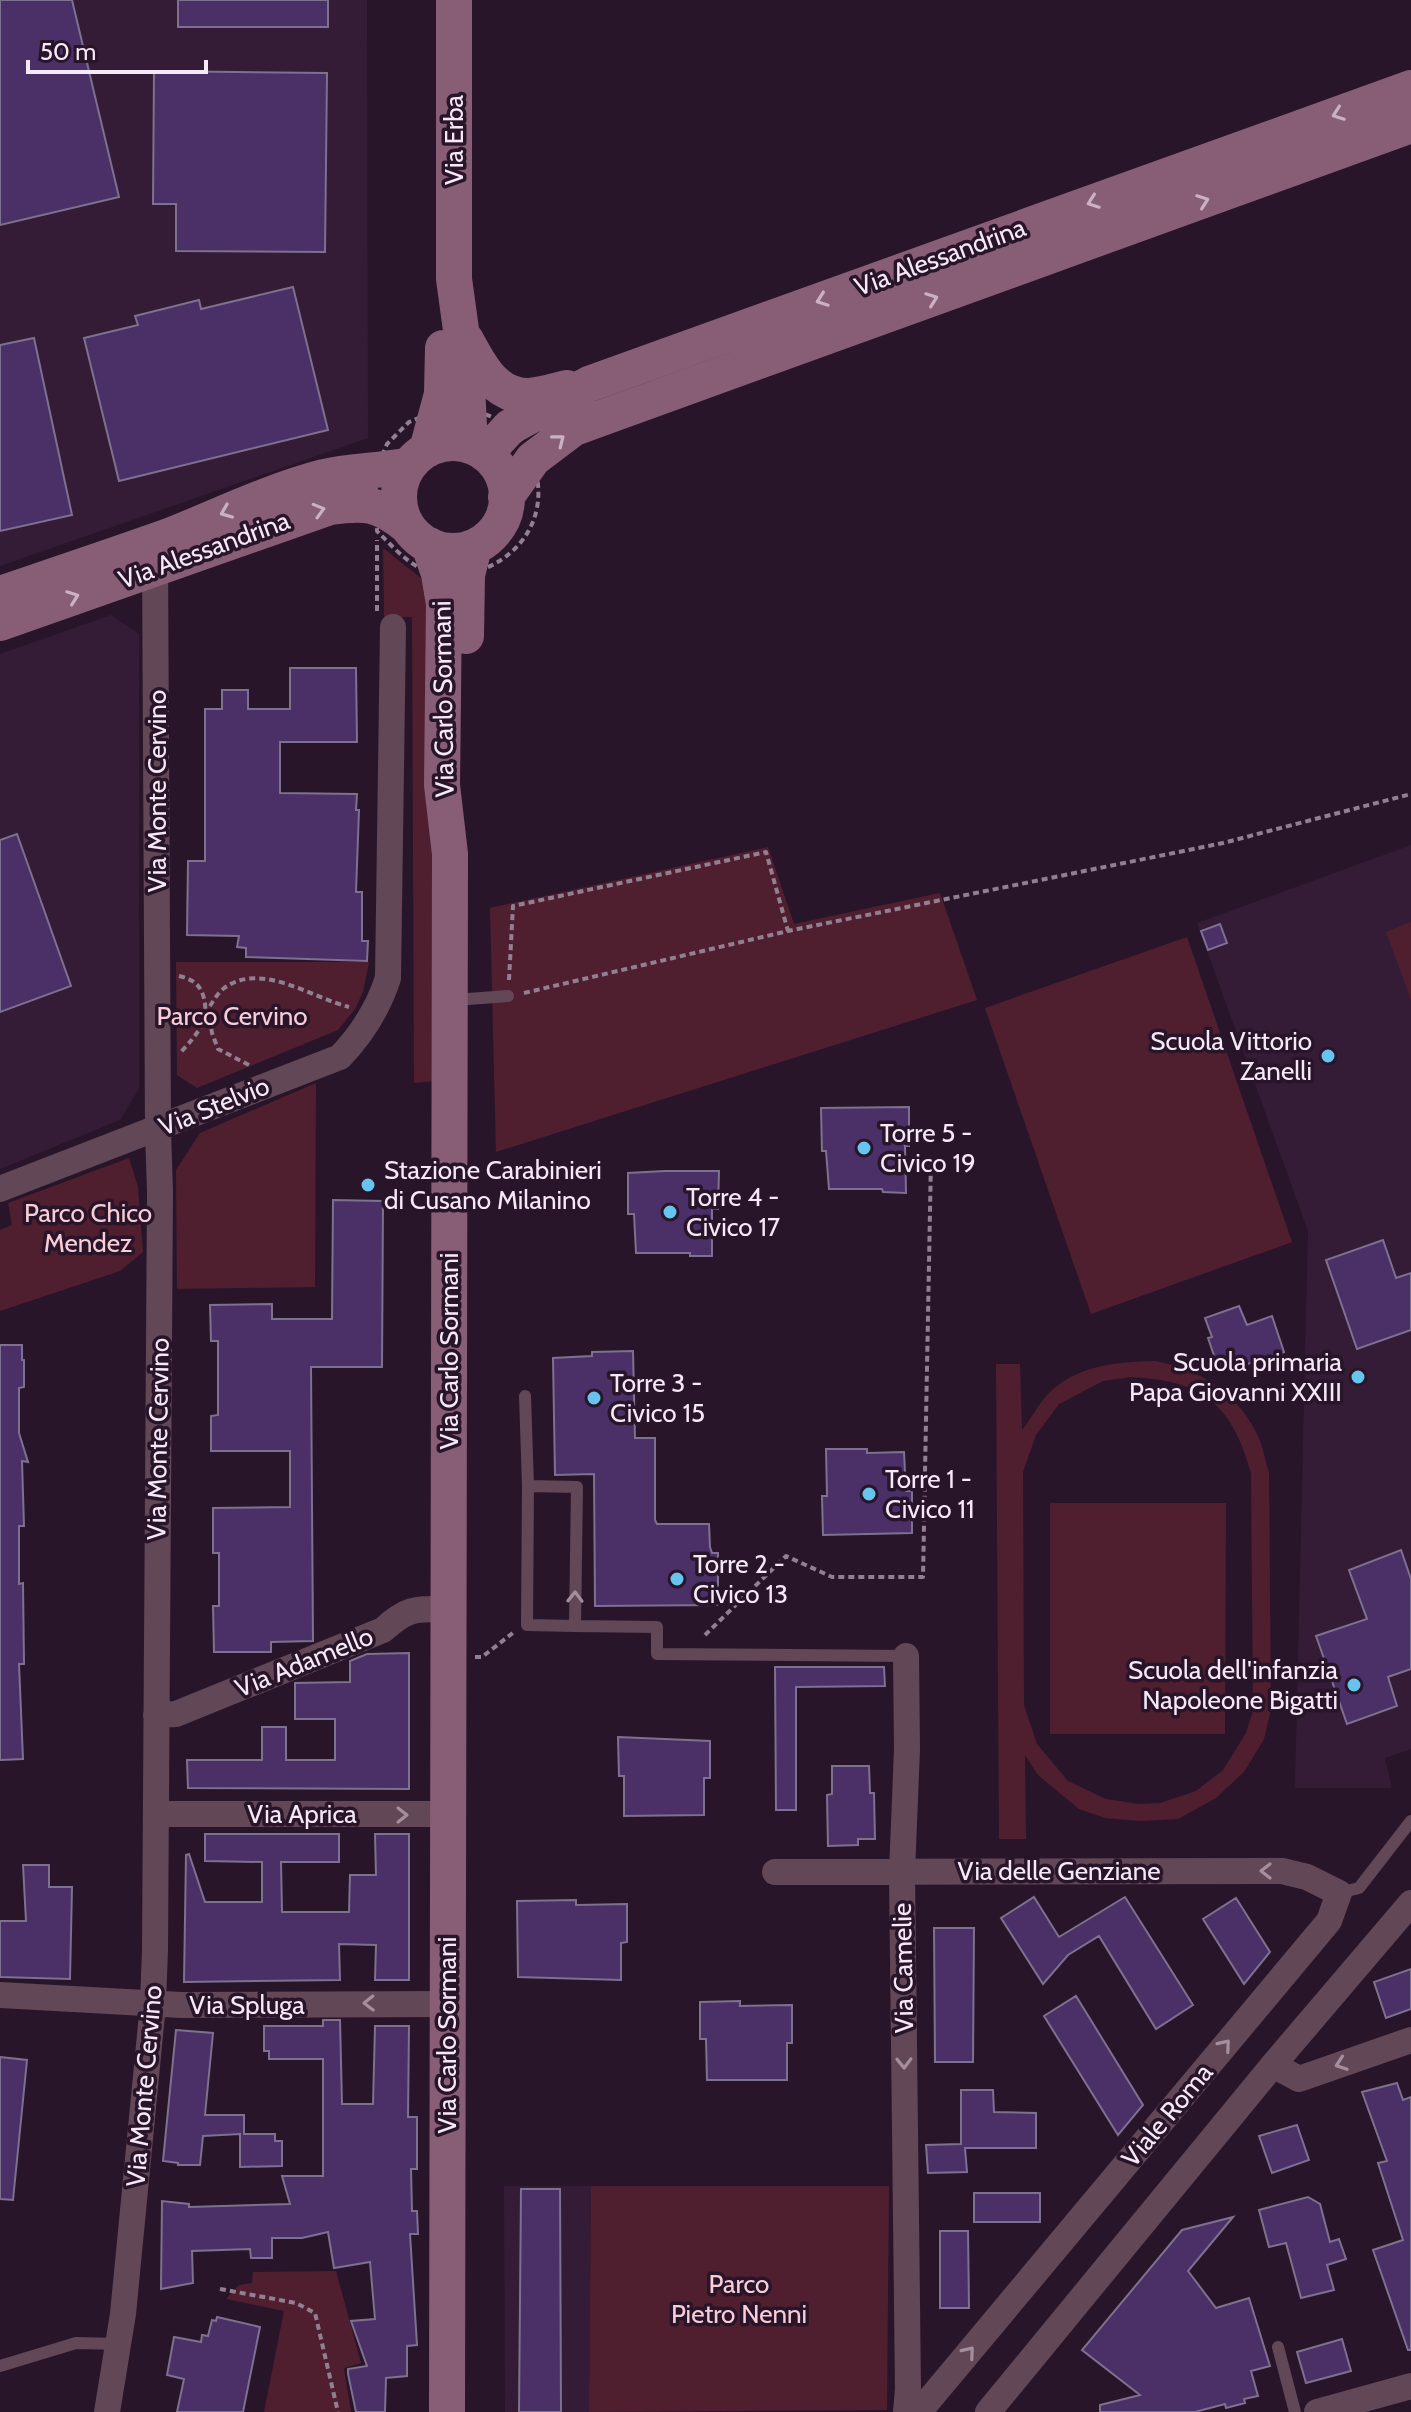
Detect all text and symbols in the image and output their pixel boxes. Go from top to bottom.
scale bar [28,24,206,74]
text: 50 m [40,37,96,66]
street label: Via Erba [438,94,470,185]
one-way arrow [1331,104,1345,121]
one-way arrow [1087,192,1101,209]
one-way arrow [1195,194,1209,210]
street label: Via Alessandrina [850,211,1030,303]
one-way arrow [816,290,830,306]
one-way arrow [924,292,938,308]
one-way arrow [550,435,565,449]
one-way arrow [220,502,234,519]
one-way arrow [311,503,325,519]
street label: Via Alessandrina [114,504,294,596]
one-way arrow [66,590,80,606]
street label: Via Carlo Sormani [425,600,461,798]
street label: Via Monte Cervino [141,690,173,892]
park label: Parco Cervino [157,1000,307,1032]
place label: Scuola Vittorio Zanelli [1150,1025,1312,1087]
marker: Scuola Vittorio Zanelli [1319,1047,1337,1065]
street label: Via Stelvio [154,1069,274,1143]
place label: Torre 5 - Civico 19 [880,1117,976,1179]
marker: Torre 5 - Civico 19 [855,1139,873,1157]
place label: Stazione Carabinieri di Cusano Milanino [384,1154,602,1216]
marker: Stazione Carabinieri di Cusano Milanino [359,1176,377,1194]
place label: Torre 4 - Civico 17 [686,1181,780,1243]
park label: Parco Chico Mendez [24,1197,152,1259]
marker: Torre 4 - Civico 17 [661,1203,679,1221]
street label: Via Carlo Sormani [433,1253,465,1449]
street label: Via Monte Cervino [140,1338,176,1540]
place label: Scuola primaria Papa Giovanni XXIII [1129,1346,1343,1408]
place label: Torre 3 - Civico 15 [610,1367,705,1429]
marker: Scuola primaria Papa Giovanni XXIII [1349,1368,1367,1386]
marker: Torre 3 - Civico 15 [585,1389,603,1407]
place label: Torre 1 - Civico 11 [885,1463,974,1525]
marker: Torre 1 - Civico 11 [860,1485,878,1503]
place label: Torre 2 - Civico 13 [693,1548,788,1610]
marker: Torre 2 - Civico 13 [668,1570,686,1588]
one-way arrow [567,1590,584,1603]
street label: Via Adamello [230,1620,378,1704]
place label: Scuola dell'infanzia Napoleone Bigatti [1128,1654,1339,1716]
marker: Scuola dell'infanzia Napoleone Bigatti [1345,1676,1363,1694]
street label: Via Aprica [247,1798,357,1830]
one-way arrow [396,1806,409,1824]
street label: Via delle Genziane [957,1855,1161,1887]
one-way arrow [1259,1862,1272,1880]
street label: Via Camelie [886,1903,920,2033]
street label: Via Carlo Sormani [431,1937,463,2133]
street label: Via Monte Cervino [119,1984,169,2188]
street label: Via Spluga [189,1989,305,2021]
one-way arrow [362,1995,375,2012]
one-way arrow [1215,2040,1230,2054]
one-way arrow [1335,2054,1349,2070]
street label: Viale Roma [1115,2056,1220,2173]
one-way arrow [896,2057,913,2070]
park label: Parco Pietro Nenni [671,2268,807,2330]
one-way arrow [959,2347,974,2361]

